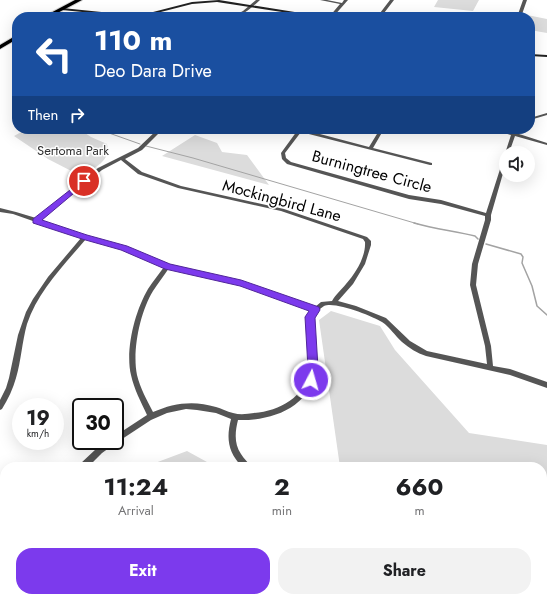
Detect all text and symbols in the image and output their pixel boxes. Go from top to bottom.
text: 110 m [94,20,172,61]
icon: left [28,28,80,80]
text: Deo Dara Drive [94,58,212,84]
text: Then [28,104,58,126]
icon: right [66,104,88,126]
park label: Sertoma Park [37,141,109,160]
street label: Burningtree Circle [309,144,434,199]
map controls [499,146,535,182]
button: sound [499,146,535,182]
pin [67,164,101,198]
icon: arrive [73,170,95,192]
street label: Mockingbird Lane [220,174,344,227]
position arrow [290,359,332,401]
speed limit sign: 30 [72,398,124,450]
text: 19 [26,404,50,433]
text: km/h [27,426,49,441]
text: 11:24 [103,469,168,504]
text: 2 [274,469,290,504]
text: 660 [395,469,443,504]
text: Arrival [118,501,154,520]
text: min [272,501,292,520]
text: m [414,501,425,520]
button: Exit [16,548,270,594]
button: Share [278,548,531,594]

